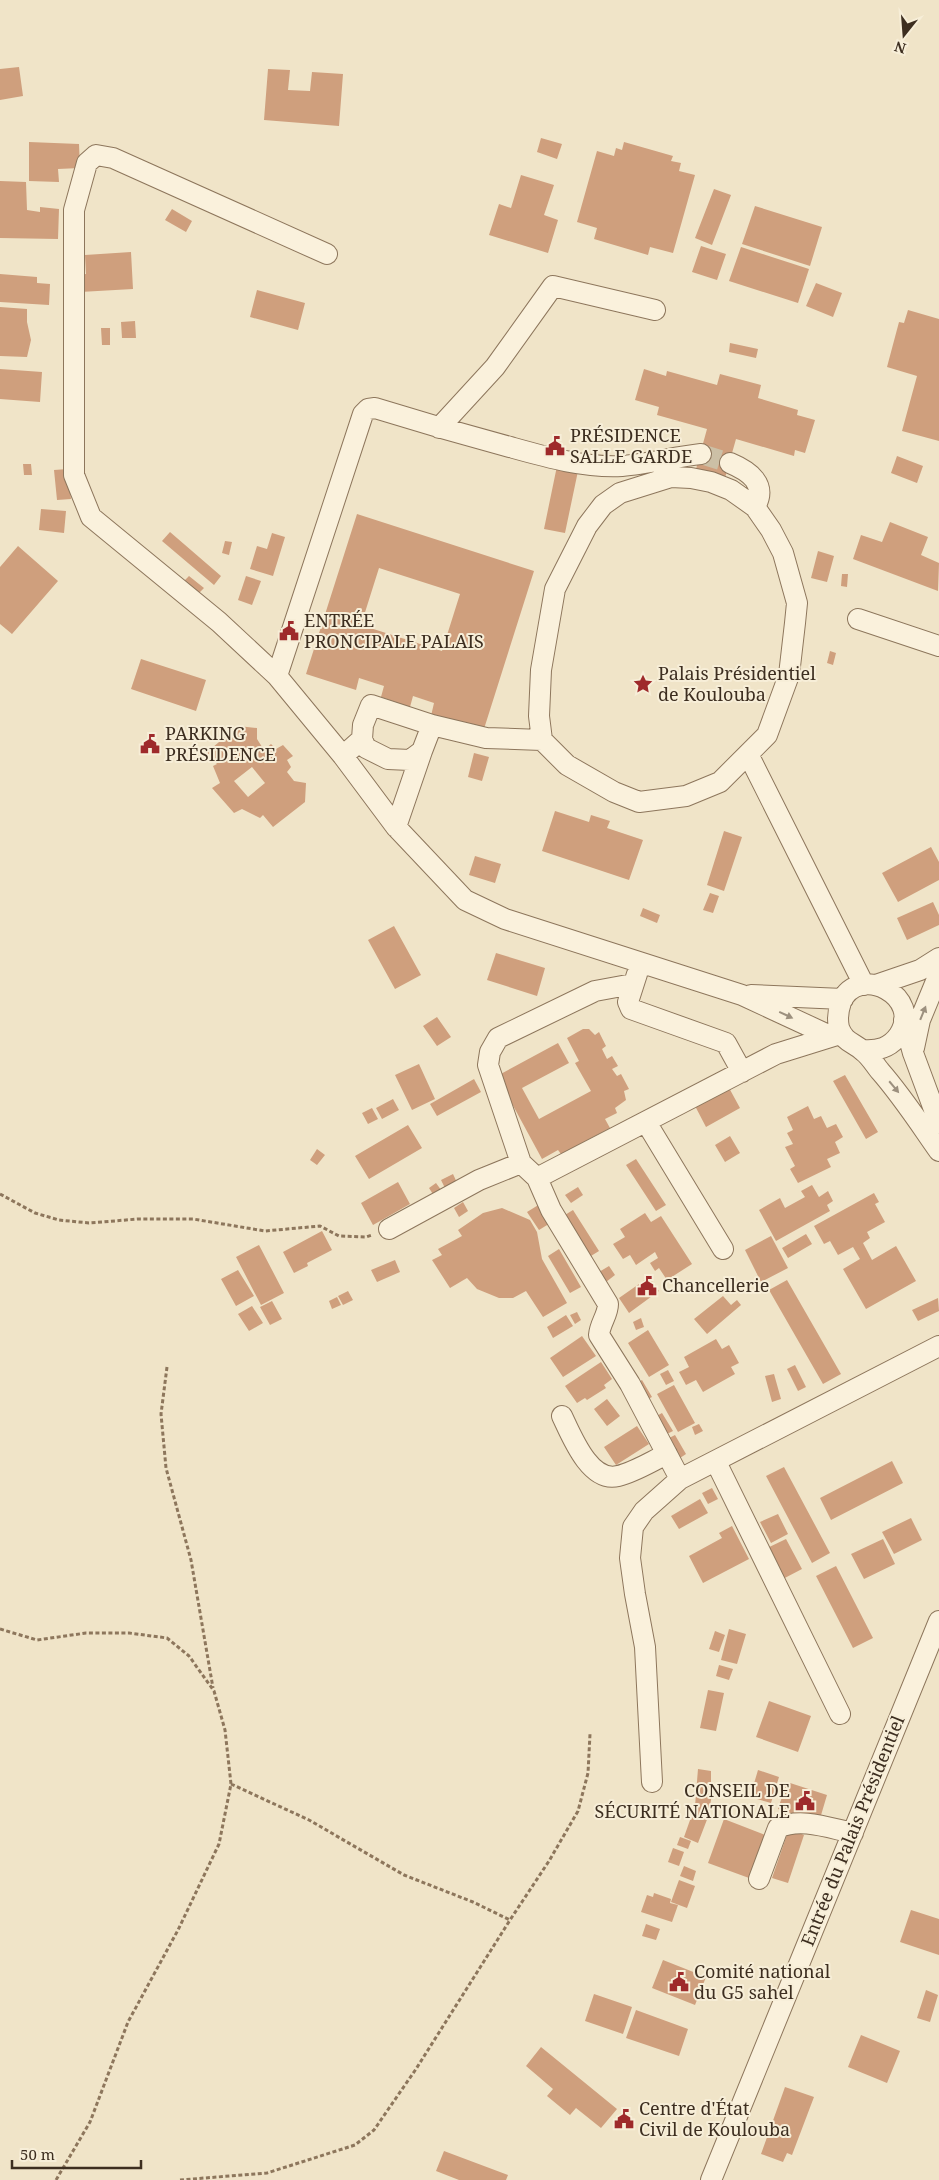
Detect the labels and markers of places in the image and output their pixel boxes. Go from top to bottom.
place label: PRÉSIDENCE SALLE GARDE [570,423,692,468]
public building icon: PRÉSIDENCE SALLE GARDE [544,435,566,457]
place label: ENTRÉE PRONCIPALE PALAIS [304,608,484,653]
public building icon: ENTRÉE PRONCIPALE PALAIS [278,620,300,642]
place label: Palais Présidentiel de Koulouba [658,661,816,706]
place icon: Palais Présidentiel de Koulouba [632,673,654,695]
place label: PARKING PRÉSIDENCE [165,721,276,766]
public building icon: PARKING PRÉSIDENCE [139,733,161,755]
place label: Chancellerie [662,1273,769,1297]
public building icon: Chancellerie [636,1275,658,1297]
place label: CONSEIL DE SÉCURITÉ NATIONALE [595,1778,790,1823]
public building icon: CONSEIL DE SÉCURITÉ NATIONALE [794,1790,816,1812]
place label: Comité national du G5 sahel [694,1959,831,2004]
public building icon: Comité national du G5 sahel [668,1971,690,1993]
place label: Centre d'État Civil de Koulouba [639,2096,790,2141]
public building icon: Centre d'État Civil de Koulouba [613,2108,635,2130]

